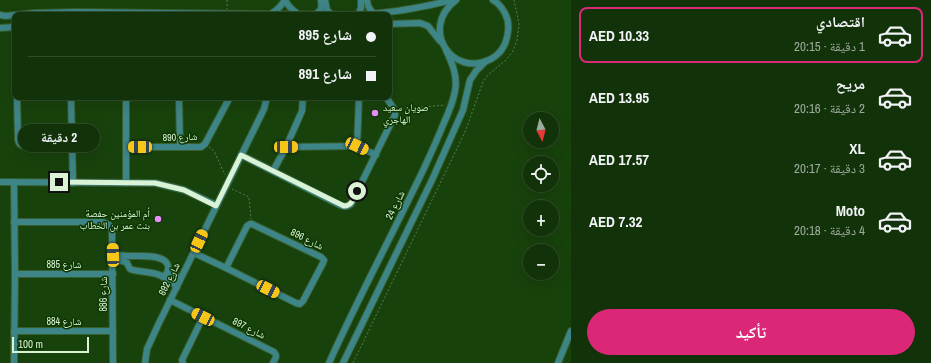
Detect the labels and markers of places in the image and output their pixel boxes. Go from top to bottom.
place label: صويان سعيد الهاجري [383,101,429,127]
marker: صويان سعيد الهاجري [370,108,380,118]
place label: أم المؤمنين حفصة بنت عمر بن الخطاب [80,207,150,232]
marker: أم المؤمنين حفصة بنت عمر بن الخطاب [153,214,163,224]

